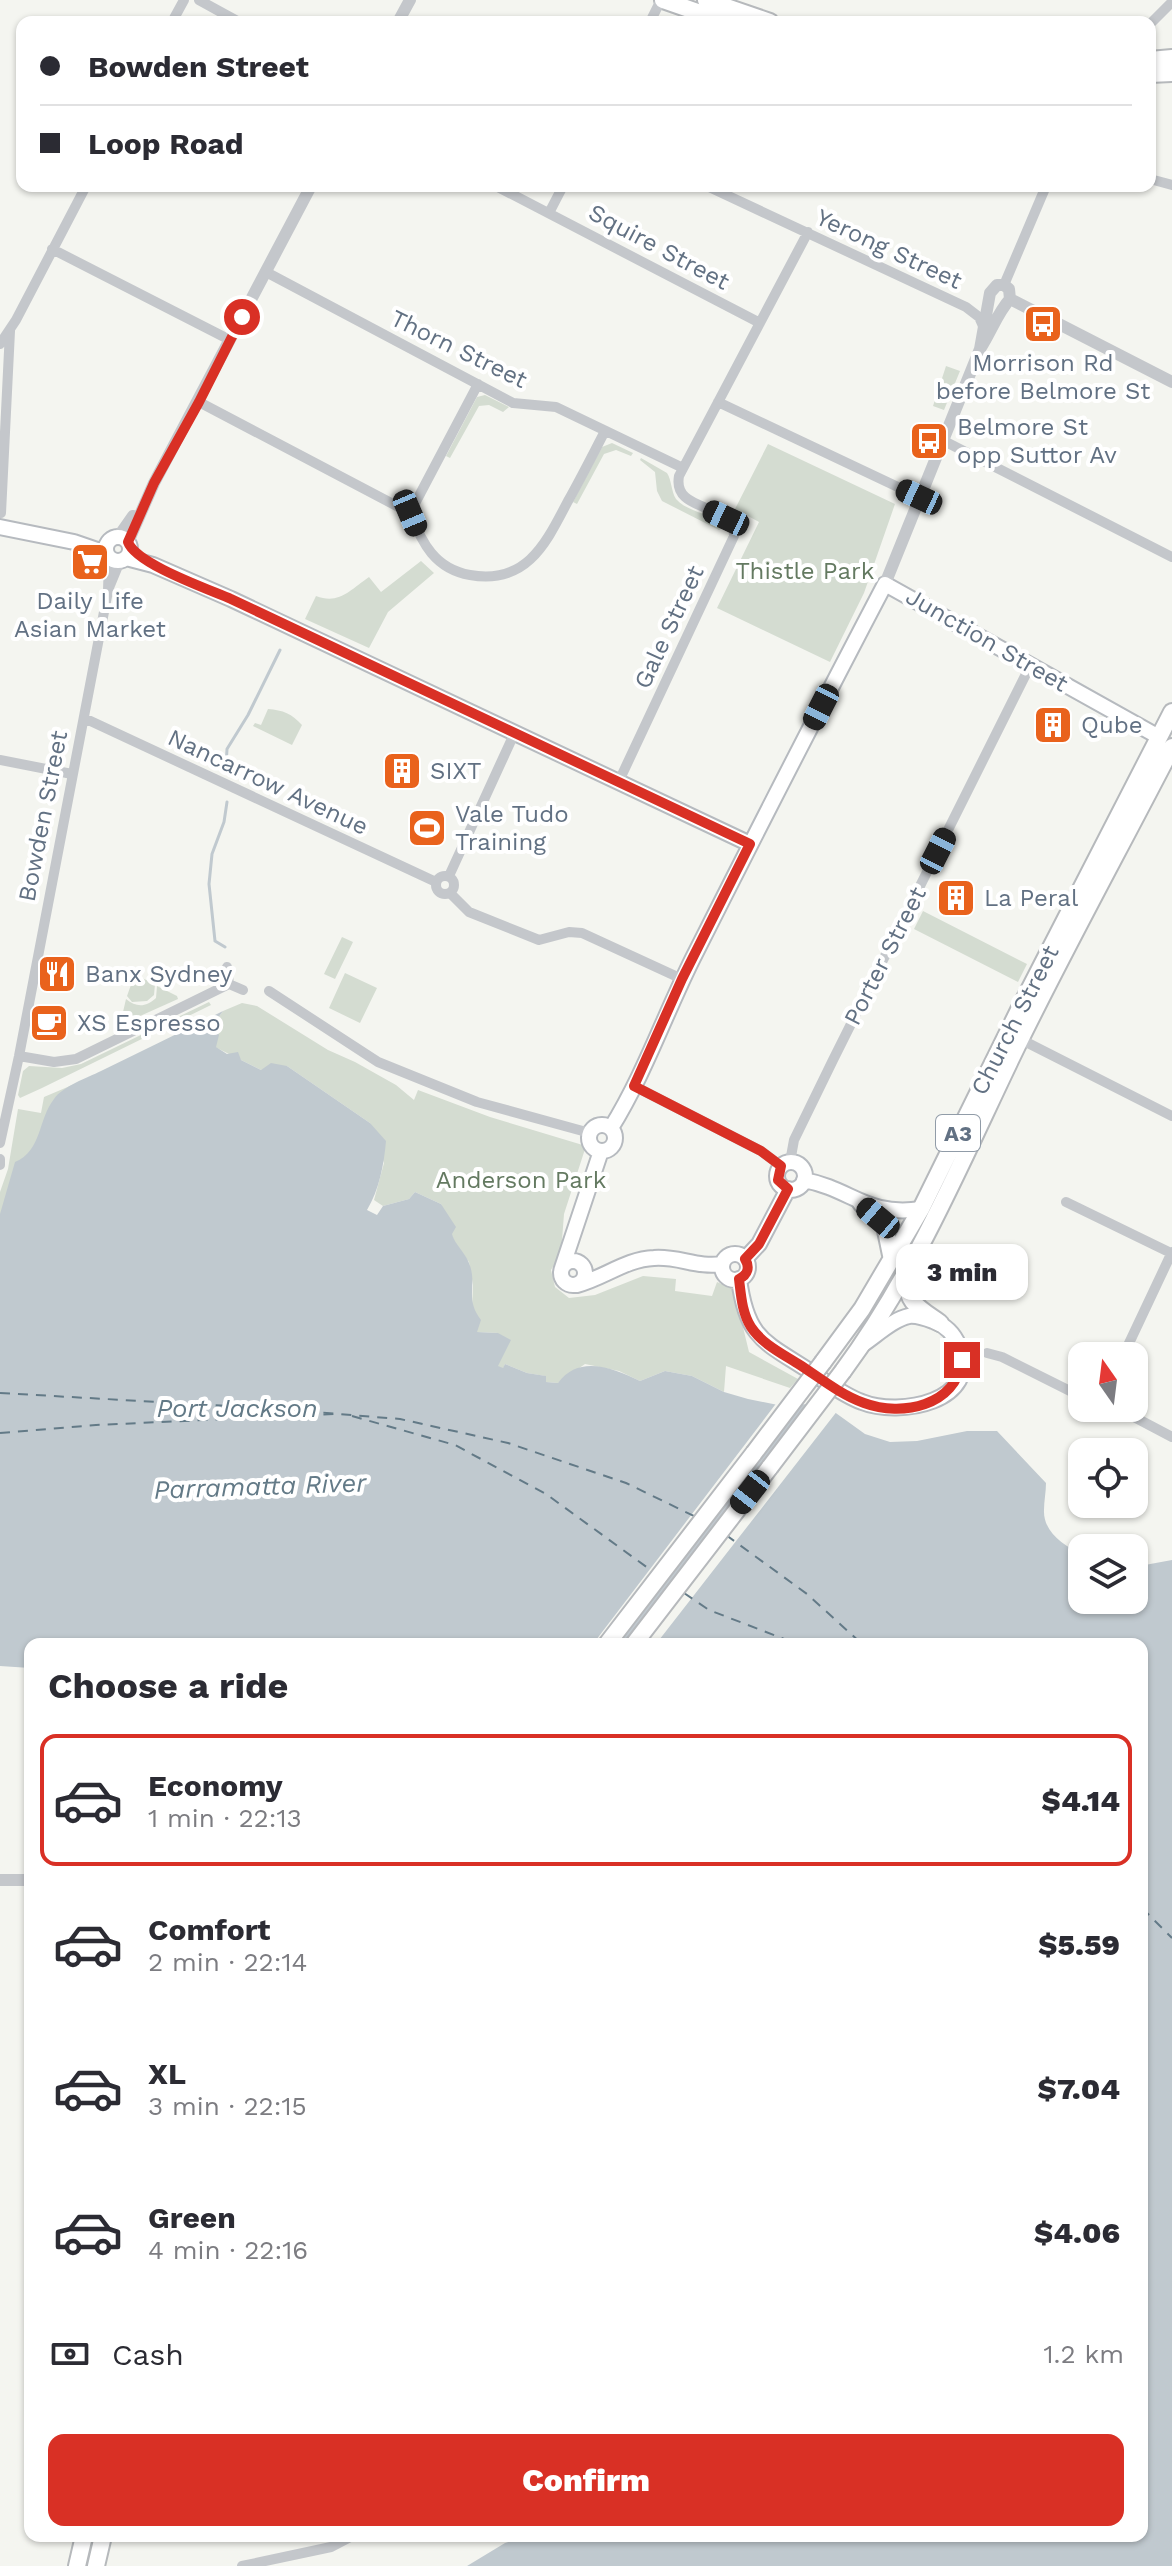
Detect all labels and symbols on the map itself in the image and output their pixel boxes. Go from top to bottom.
street label: Squire Street [584,198,734,296]
street label: Yerong Street [812,203,966,295]
route start [224,299,260,335]
bus stop icon: Morrison Rd before Belmore St [1022,303,1064,345]
street label: Thorn Street [386,304,532,394]
place label: Morrison Rd before Belmore St [936,349,1150,405]
place label: Belmore St opp Suttor Av [957,413,1117,469]
bus stop icon: Belmore St opp Suttor Av [908,420,950,462]
car [892,476,946,518]
car [390,486,430,540]
car [699,497,753,539]
supermarket icon: Daily Life Asian Market [69,541,111,583]
park label: Thistle Park [736,557,875,585]
street label: Gale Street [628,561,710,693]
street label: Junction Street [901,582,1073,698]
place label: Daily Life Asian Market [14,587,166,643]
car [799,680,843,734]
building icon: Qube [1032,704,1074,746]
place label: Qube [1081,711,1143,739]
street label: Nancarrow Avenue [163,723,373,841]
street label: Bowden Street [13,728,73,904]
building icon: SIXT [381,750,423,792]
place label: SIXT [430,757,481,785]
place label: Vale Tudo Training [455,800,569,856]
sports icon: Vale Tudo Training [406,807,448,849]
car [916,824,960,878]
building icon: La Peral [935,877,977,919]
street label: Porter Street [838,882,932,1030]
place label: La Peral [984,884,1079,912]
street label: Church Street [965,940,1065,1100]
restaurant icon: Banx Sydney [36,953,78,995]
place label: Banx Sydney [85,960,233,988]
cafe icon: XS Espresso [28,1002,70,1044]
place label: XS Espresso [77,1009,221,1037]
road number: A3 [936,1115,980,1151]
park label: Anderson Park [436,1166,607,1194]
car [852,1193,904,1243]
callout: 3 min [896,1244,1028,1300]
route end [944,1342,980,1378]
north arrow [1068,1342,1148,1422]
water label: Port Jackson [156,1393,318,1423]
car [726,1466,774,1518]
water label: Parramatta River [153,1467,368,1505]

